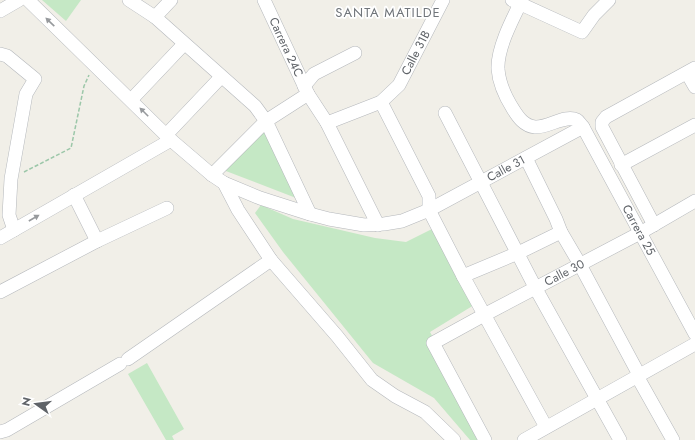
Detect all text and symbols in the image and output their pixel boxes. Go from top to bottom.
district label: SANTA MATILDE [335,3,441,22]
street label: Carrera 24C [264,14,308,80]
one-way arrow [45,17,55,26]
street label: Calle 31B [397,27,435,78]
one-way arrow [139,107,149,117]
street label: Calle 31 [484,151,528,186]
street label: Carrera 25 [618,201,660,259]
one-way arrow [28,215,40,222]
street label: Calle 30 [541,255,588,291]
north arrow [16,384,56,424]
text: N [17,395,35,408]

